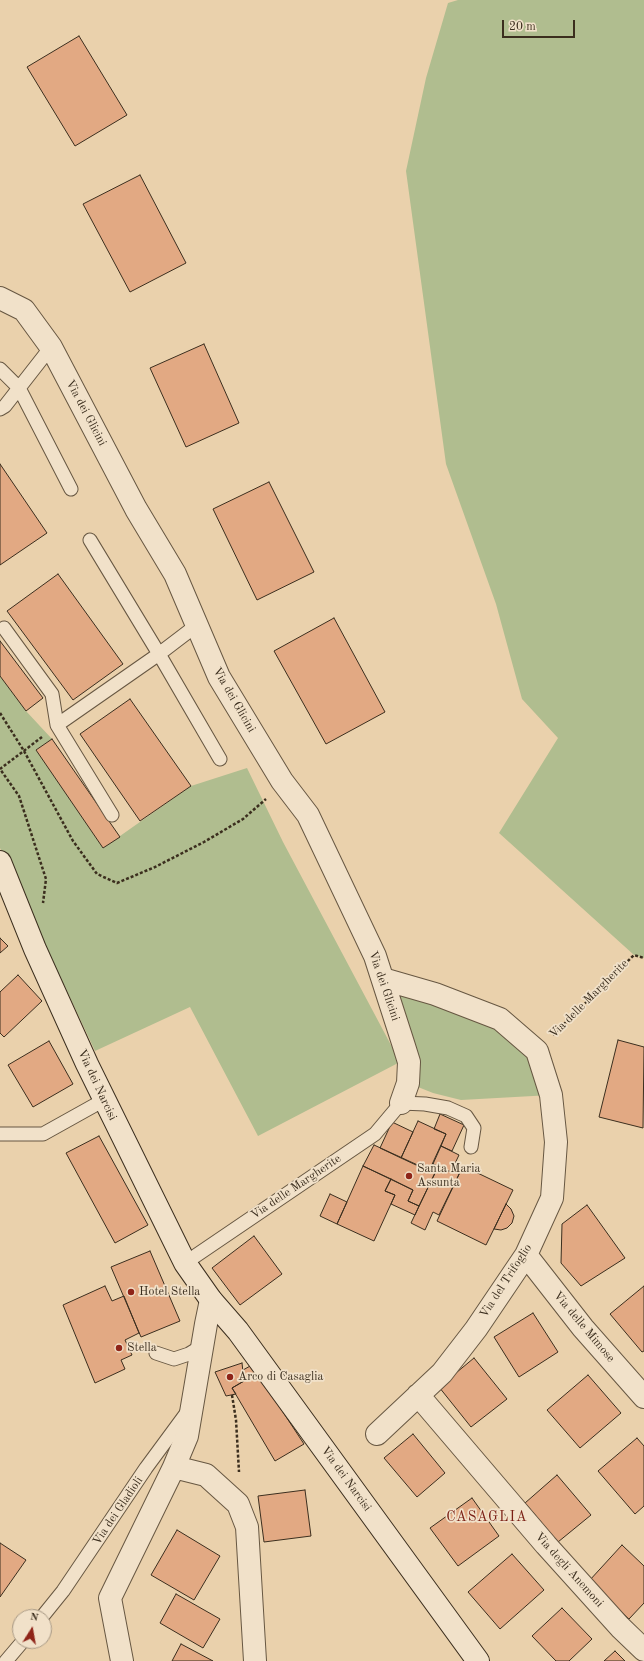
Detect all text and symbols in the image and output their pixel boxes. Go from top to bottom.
scale bar [504,12,577,38]
text: 20 m [509,21,536,33]
street label: Via dei Glicini [63,377,109,449]
street label: Via dei Glicini [210,665,258,735]
street label: Via dei Glicini [365,949,403,1023]
street label: Via delle Margherite [547,957,631,1041]
street label: Via dei Narcisi [74,1047,120,1123]
street label: Via delle Margherite [248,1151,344,1223]
place label: Santa Maria Assunta [417,1162,480,1190]
marker: Santa Maria Assunta [404,1171,414,1181]
street label: Via del Trifoglio [477,1241,535,1321]
place label: Hotel Stella [139,1285,200,1299]
marker: Hotel Stella [126,1287,136,1297]
street label: Via delle Mimose [550,1289,618,1365]
place label: Stella [127,1341,157,1355]
marker: Stella [114,1343,124,1353]
place label: Arco di Casaglia [238,1370,323,1384]
marker: Arco di Casaglia [225,1372,235,1382]
street label: Via dei Narcisi [318,1444,374,1514]
street label: Via dei Gladioli [90,1474,146,1548]
district label: CASAGLIA [446,1509,528,1525]
street label: Via degli Anemoni [532,1530,606,1610]
north arrow [12,1609,52,1649]
text: N [29,1612,39,1624]

